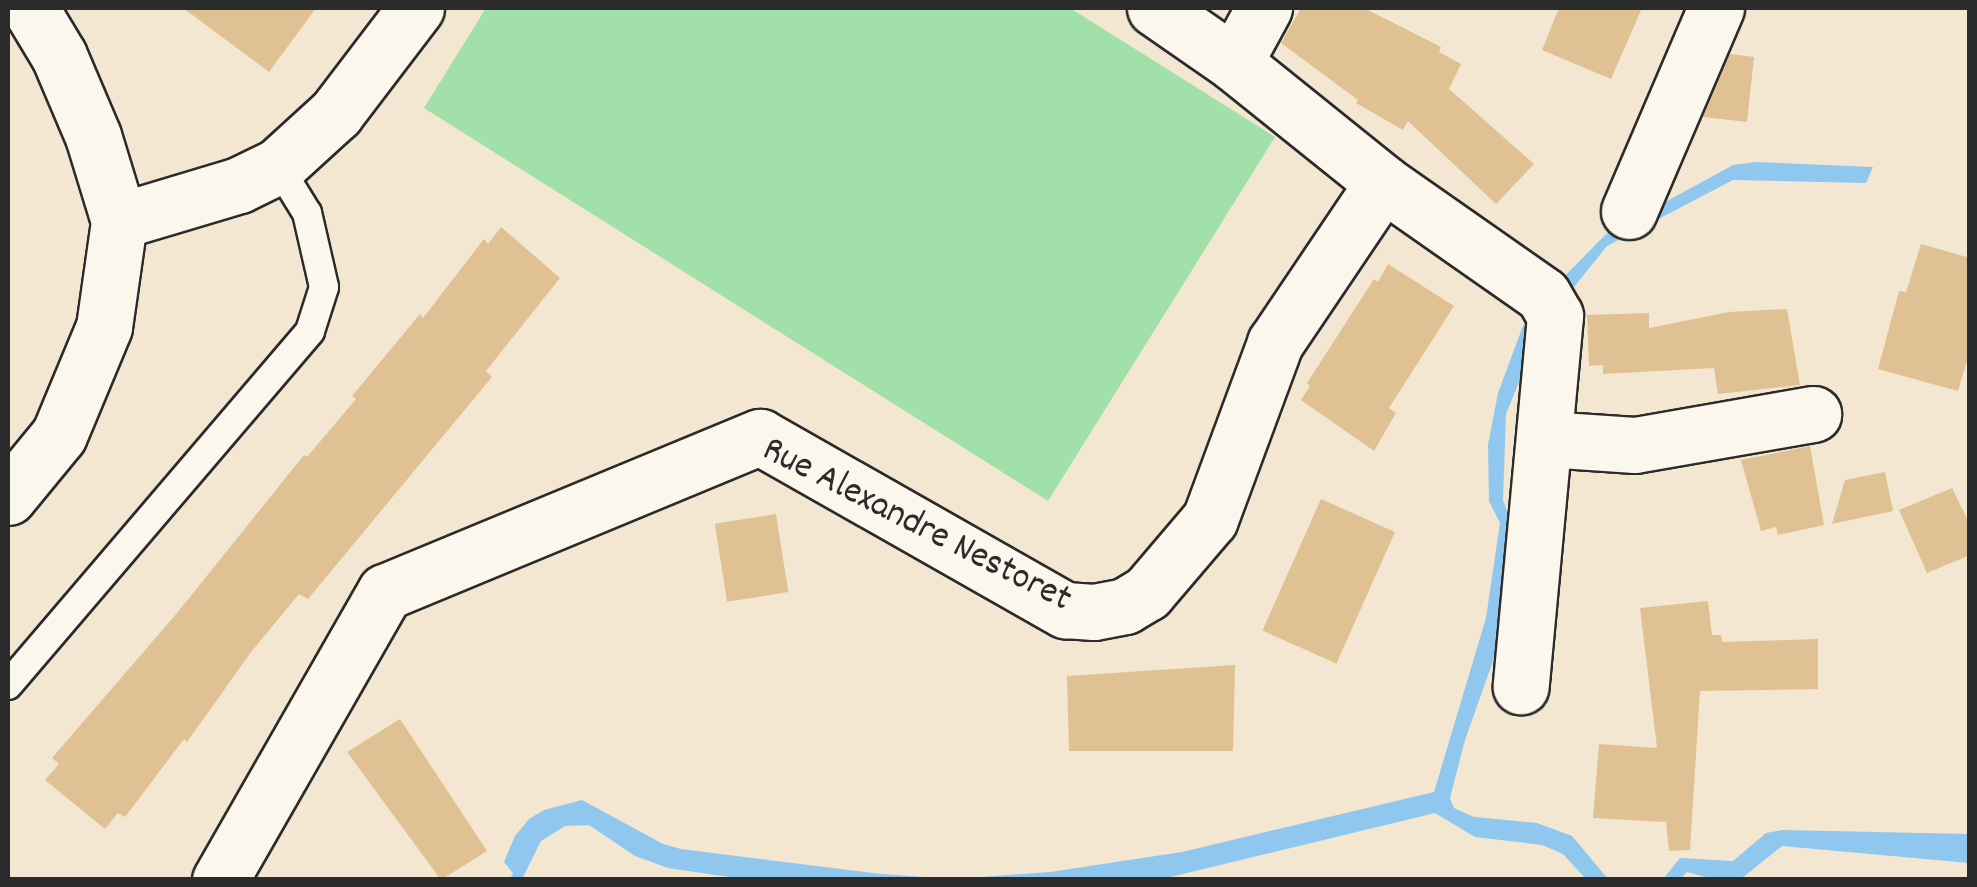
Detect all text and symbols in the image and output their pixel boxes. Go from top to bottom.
street label: Rue Alexandre Nestoret [754,428,1078,624]

